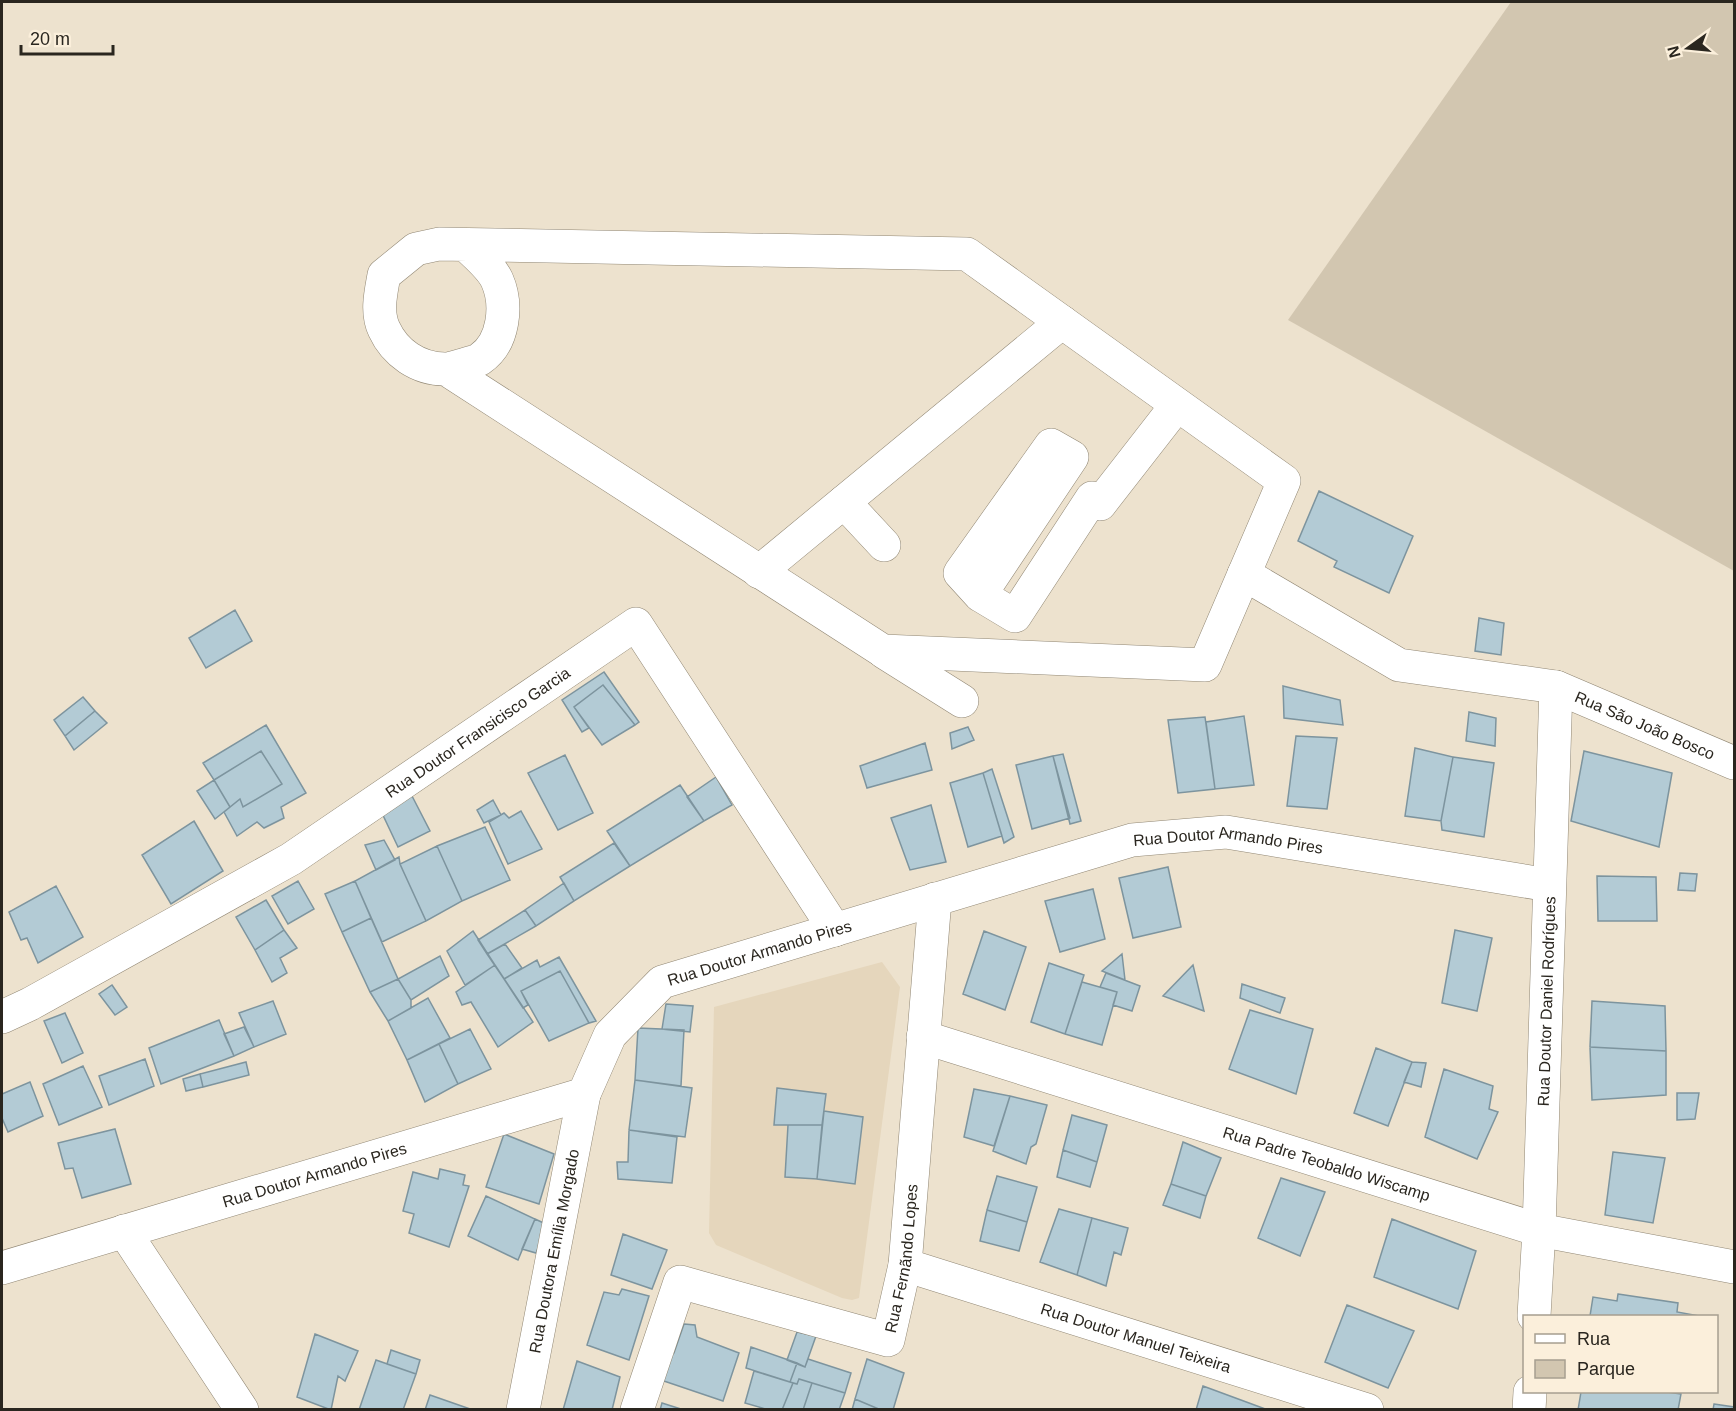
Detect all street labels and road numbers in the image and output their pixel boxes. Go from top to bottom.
street label: Rua Doutor Fransicisco Garcia [382,663,573,801]
street label: Rua São João Bosco [1572,688,1718,762]
street label: Rua Doutor Armando Pires [1132,823,1324,856]
street label: Rua Doutor Daniel Rodrígues [1534,896,1558,1107]
street label: Rua Doutor Armando Pires [665,917,854,988]
street label: Rua Padre Teobaldo Wiscamp [1221,1123,1432,1204]
street label: Rua Doutor Armando Pires [220,1139,408,1210]
street label: Rua Doutora Emília Morgado [526,1147,582,1354]
street label: Rua Fernãndo Lopes [881,1183,920,1334]
street label: Rua Doutor Manuel Teixeira [1039,1300,1233,1375]

